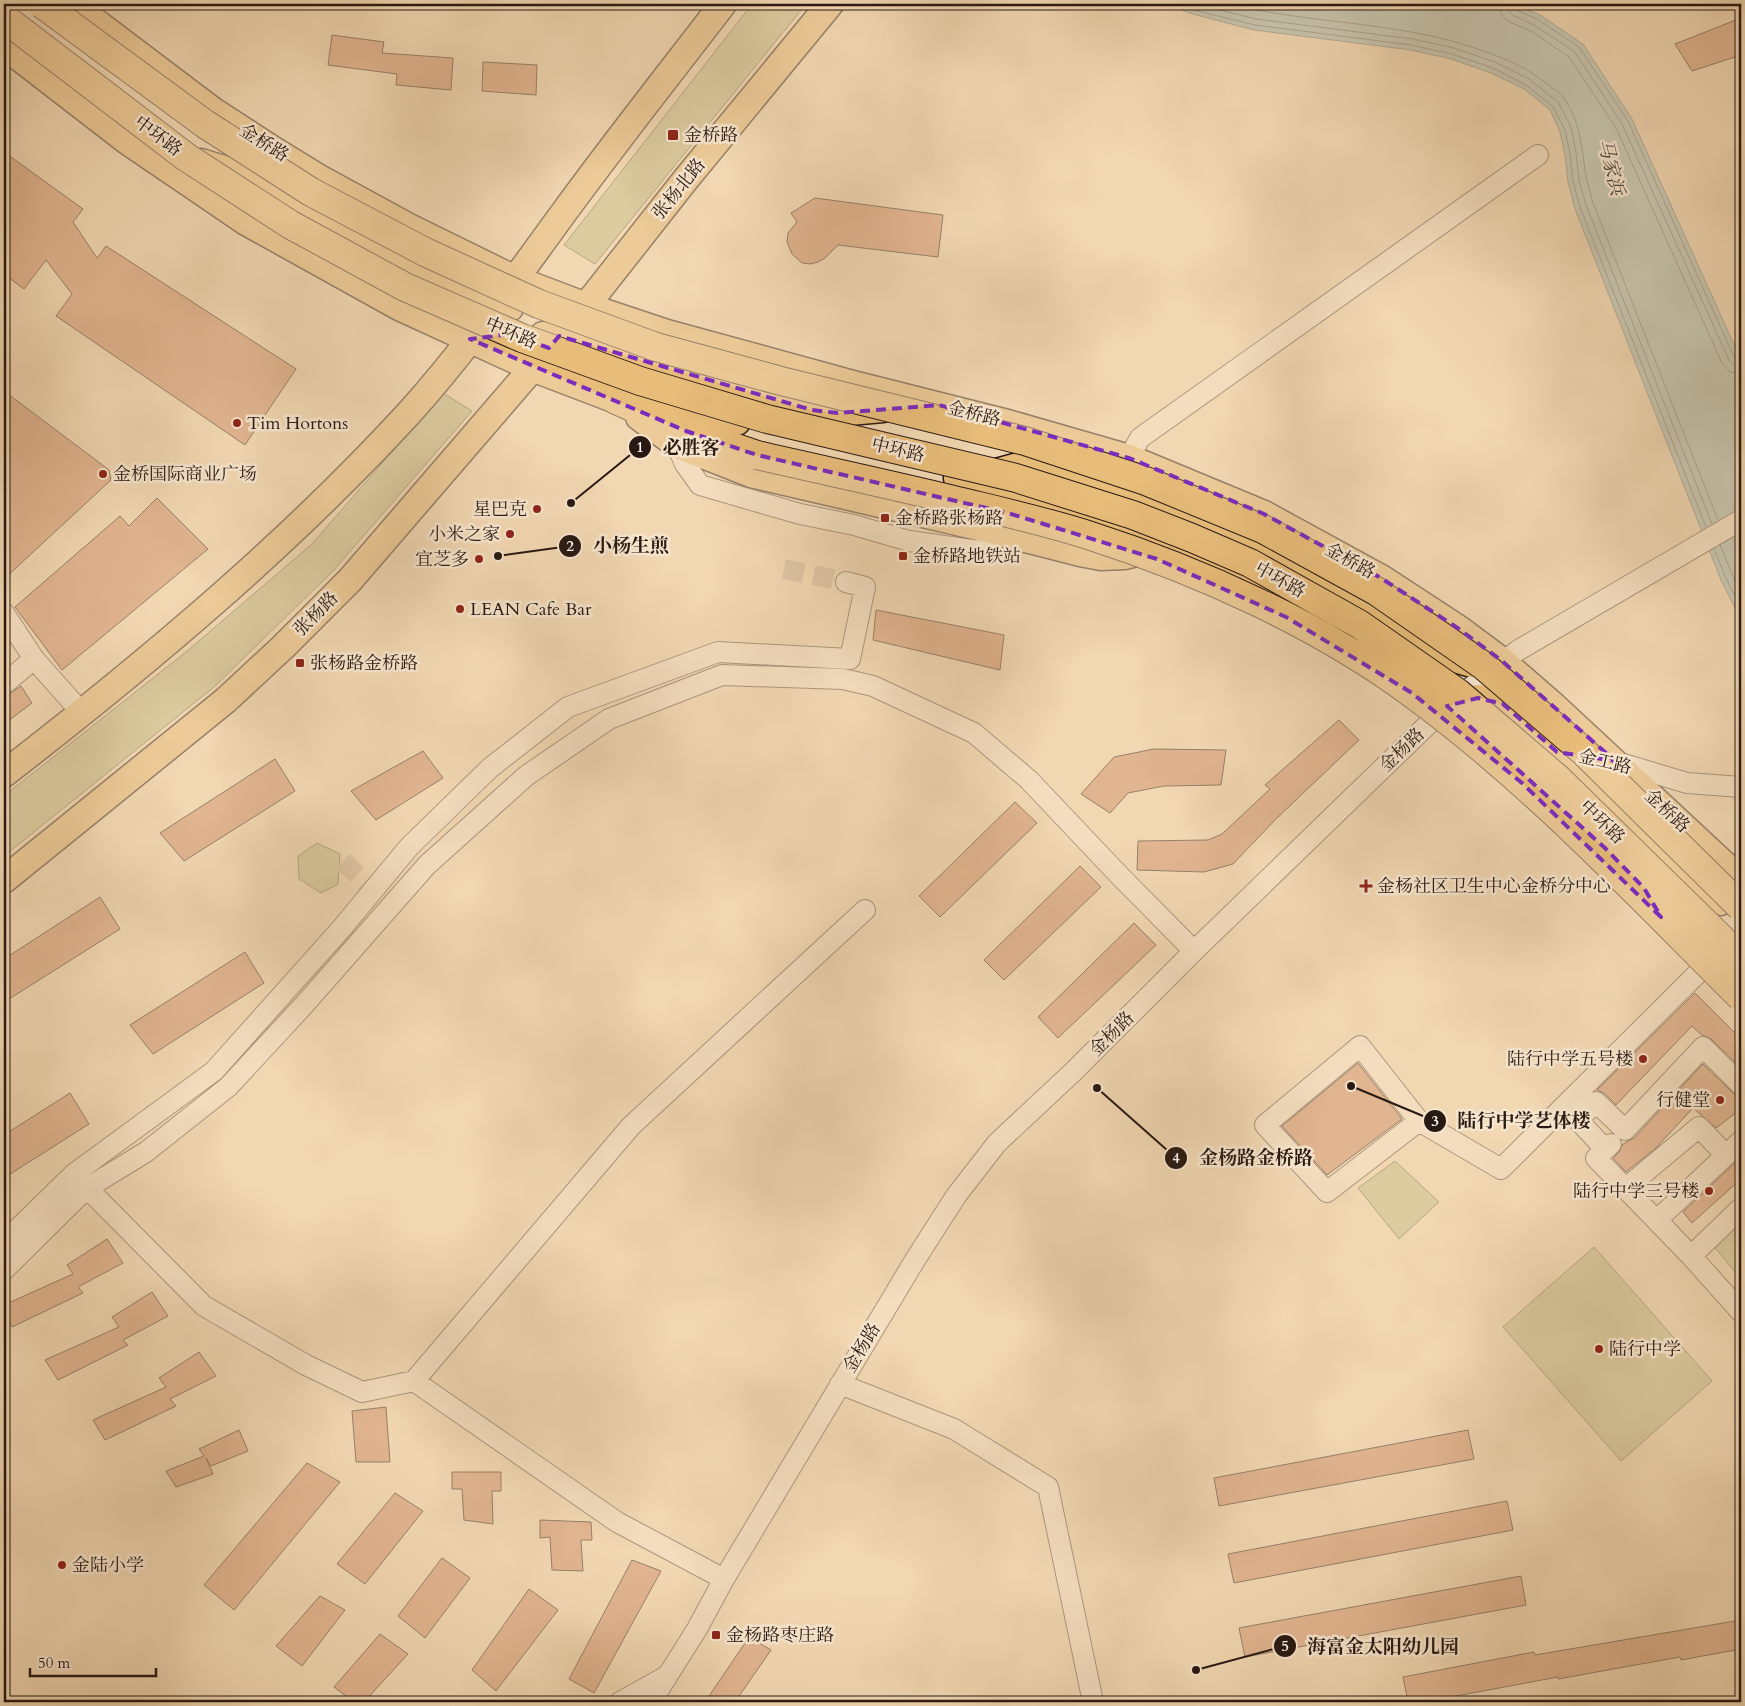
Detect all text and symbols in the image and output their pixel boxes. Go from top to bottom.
street label: 中环路 [129,110,187,162]
street label: 金桥路 [234,118,294,168]
place label: 金桥路 [684,123,738,148]
marker: 金桥路 [666,128,680,142]
water label: 马家浜 [1591,136,1631,200]
street label: 张杨北路 [647,153,711,225]
street label: 中环路 [481,311,541,355]
street label: 金桥路 [945,395,1003,433]
place label: Tim Hortons [247,411,348,436]
marker: Tim Hortons [231,417,243,429]
callout: 必胜客 [627,430,729,464]
street label: 中环路 [869,432,927,468]
text: 必胜客 [662,435,720,461]
text: 1 [636,437,644,457]
place label: 金桥国际商业广场 [113,462,257,487]
marker: 金桥国际商业广场 [97,468,109,480]
place label: 星巴克 [473,497,527,522]
marker: 星巴克 [531,503,543,515]
place label: 金桥路张杨路 [895,506,1003,531]
marker: 金桥路张杨路 [879,512,891,524]
place label: 小米之家 [428,522,500,547]
marker: 小米之家 [504,528,516,540]
callout: 小杨生煎 [558,529,679,563]
text: 小杨生煎 [593,533,669,559]
text: 2 [566,536,574,556]
street label: 金桥路 [1320,537,1380,585]
place label: 金桥路地铁站 [913,544,1021,569]
place label: 宜芝多 [415,547,469,572]
marker: 金桥路地铁站 [897,550,909,562]
marker: 宜芝多 [473,553,485,565]
street label: 中环路 [1250,556,1310,604]
street label: 张杨路 [288,586,344,642]
place label: LEAN Cafe Bar [470,597,592,622]
marker: LEAN Cafe Bar [454,603,466,615]
place label: 张杨路金桥路 [310,651,418,676]
marker: 张杨路金桥路 [294,657,306,669]
street label: 金杨路 [1374,722,1430,778]
street label: 金工路 [1576,744,1634,780]
street label: 金桥路 [1639,783,1695,839]
street label: 中环路 [1574,794,1630,850]
place label: 金杨社区卫生中心金桥分中心 [1377,874,1611,899]
marker: 金杨社区卫生中心金桥分中心 [1359,879,1373,893]
street label: 金杨路 [1084,1006,1140,1062]
place label: 陆行中学五号楼 [1507,1047,1633,1072]
marker: 陆行中学五号楼 [1637,1053,1649,1065]
place label: 行健堂 [1656,1088,1710,1113]
marker: 行健堂 [1714,1094,1726,1106]
callout: 陆行中学艺体楼 [1422,1104,1600,1138]
text: 陆行中学艺体楼 [1457,1108,1591,1134]
text: 3 [1431,1111,1439,1131]
callout: 金杨路金桥路 [1164,1141,1323,1175]
text: 金杨路金桥路 [1199,1145,1313,1171]
text: 4 [1172,1148,1180,1168]
place label: 陆行中学三号楼 [1573,1179,1699,1204]
marker: 陆行中学三号楼 [1703,1185,1715,1197]
street label: 金杨路 [837,1318,887,1378]
place label: 陆行中学 [1609,1337,1681,1362]
marker: 陆行中学 [1593,1343,1605,1355]
place label: 金陆小学 [72,1553,144,1578]
marker: 金陆小学 [56,1559,68,1571]
place label: 金杨路枣庄路 [726,1623,834,1648]
marker: 金杨路枣庄路 [710,1629,722,1641]
callout: 海富金太阳幼儿园 [1272,1629,1469,1663]
text: 海富金太阳幼儿园 [1307,1634,1459,1660]
text: 5 [1281,1636,1289,1656]
scale bar [30,1646,156,1678]
text: 50 m [38,1653,70,1673]

